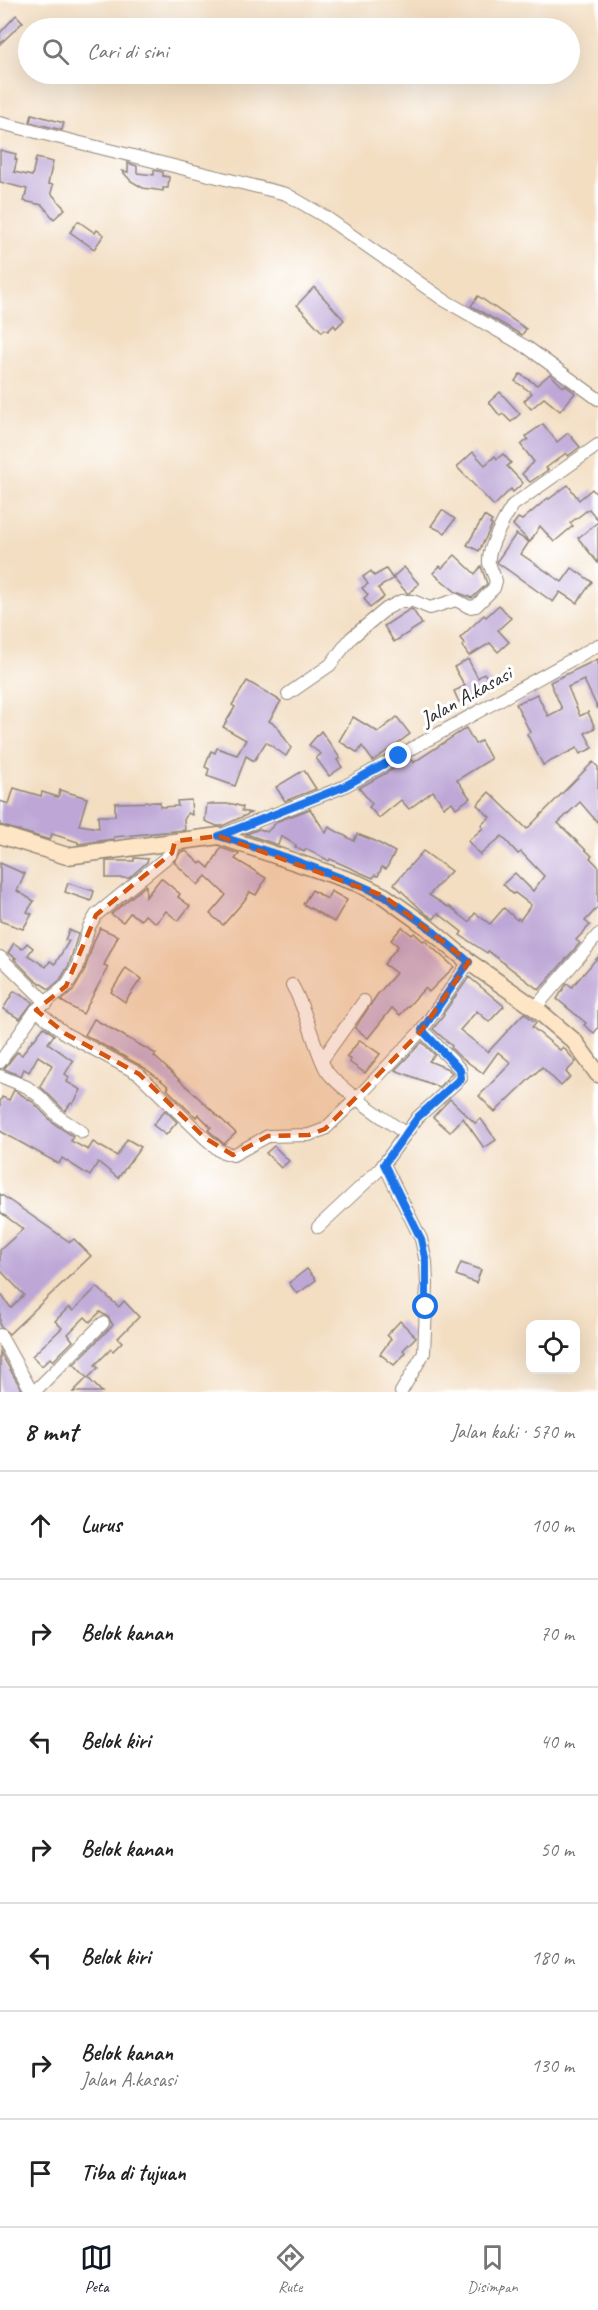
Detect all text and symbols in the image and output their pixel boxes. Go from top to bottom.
search box [18,18,580,84]
icon: search [39,35,72,68]
text: Cari di sini [87,37,168,65]
street label: Jalan A.kasasi [415,659,519,732]
route end [385,742,411,768]
route start [412,1293,438,1319]
map controls [526,1320,580,1374]
button: locate [526,1320,580,1374]
text: 8 mnt [24,1415,77,1448]
text: Jalan kaki · 570 m [451,1419,574,1444]
icon: ahead [24,1509,57,1542]
text: Lurus [81,1511,121,1539]
text: 100 m [531,1513,574,1538]
icon: right [24,1617,57,1650]
text: Belok kanan [81,1619,173,1647]
text: 70 m [540,1621,574,1646]
icon: left [24,1725,57,1758]
text: Belok kiri [81,1727,150,1755]
text: 40 m [540,1729,574,1754]
icon: right [24,1833,57,1866]
text: Belok kanan [81,1835,173,1863]
text: 50 m [540,1837,574,1862]
icon: left [24,1941,57,1974]
text: Belok kiri [81,1943,150,1971]
text: 180 m [531,1945,574,1970]
text: Belok kanan [81,2039,173,2067]
icon: right [24,2049,57,2082]
text: 130 m [531,2053,574,2078]
text: Jalan A.kasasi [81,2067,176,2092]
icon: arrive [24,2157,57,2190]
text: Tiba di tujuan [81,2159,186,2187]
tab: Peta [80,2241,113,2297]
tab: Rute [274,2241,307,2297]
tab: Disimpan [467,2241,518,2297]

